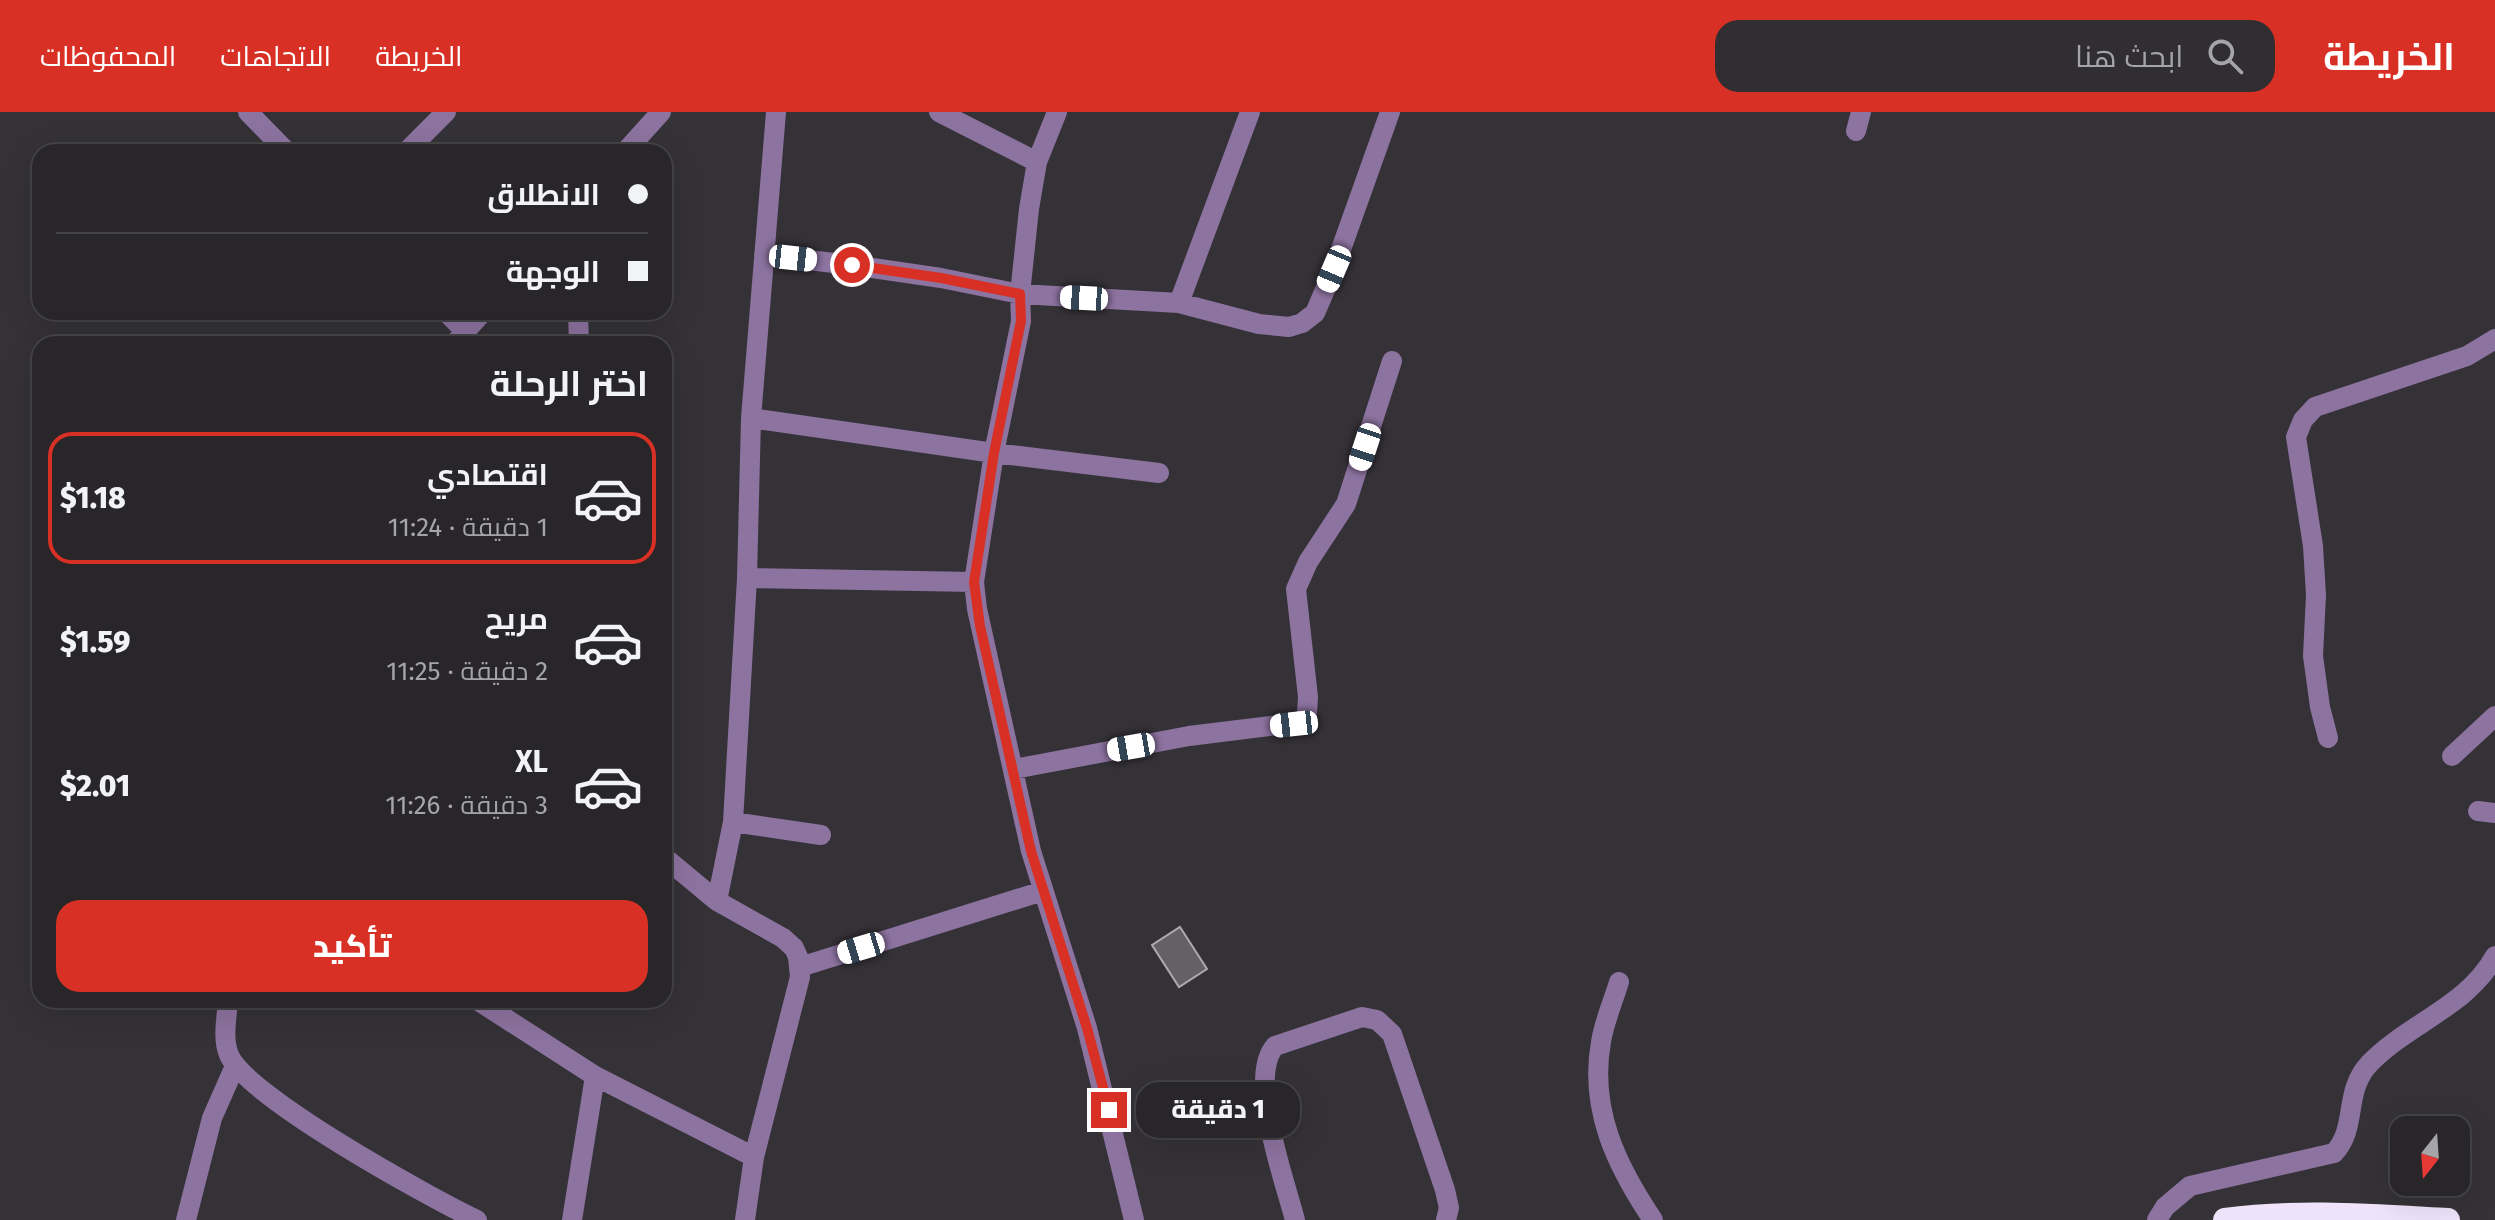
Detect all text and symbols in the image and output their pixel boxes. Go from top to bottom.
search box [1715,20,2275,92]
icon: search [2203,34,2247,78]
text: الخريطة [2323,34,2455,80]
text: ابحث هنا [2075,39,2183,75]
text: المحفوظات [40,40,176,73]
text: الاتجاهات [220,40,331,73]
text: الخريطة [375,40,463,73]
text: الانطلاق [487,177,600,213]
car [1314,242,1354,296]
car [768,244,818,272]
route start [834,247,870,283]
text: الوجهة [506,254,600,290]
car [1059,285,1109,311]
text: اختر الرحلة [490,362,648,406]
car [1346,420,1384,474]
text: اقتصادي [427,457,548,493]
icon: car [572,462,644,534]
text: $1.18 [60,480,126,516]
text: 1 دقيقة · 11:24 [388,512,548,543]
text: مريح [485,601,548,637]
icon: car [572,606,644,678]
text: $1.59 [60,624,130,660]
text: 2 دقيقة · 11:25 [386,656,548,687]
car [1269,710,1319,738]
car [1105,731,1157,763]
text: XL [515,744,548,780]
icon: car [572,750,644,822]
text: $2.01 [60,768,130,804]
text: 3 دقيقة · 11:26 [385,790,548,821]
button: تأكيد [56,900,648,992]
car [835,930,887,966]
callout: 1 دقيقة [1137,1082,1301,1138]
route end [1091,1092,1127,1128]
text: 1 دقيقة [1171,1094,1265,1125]
north arrow [2390,1116,2470,1196]
map controls [2390,1116,2470,1196]

